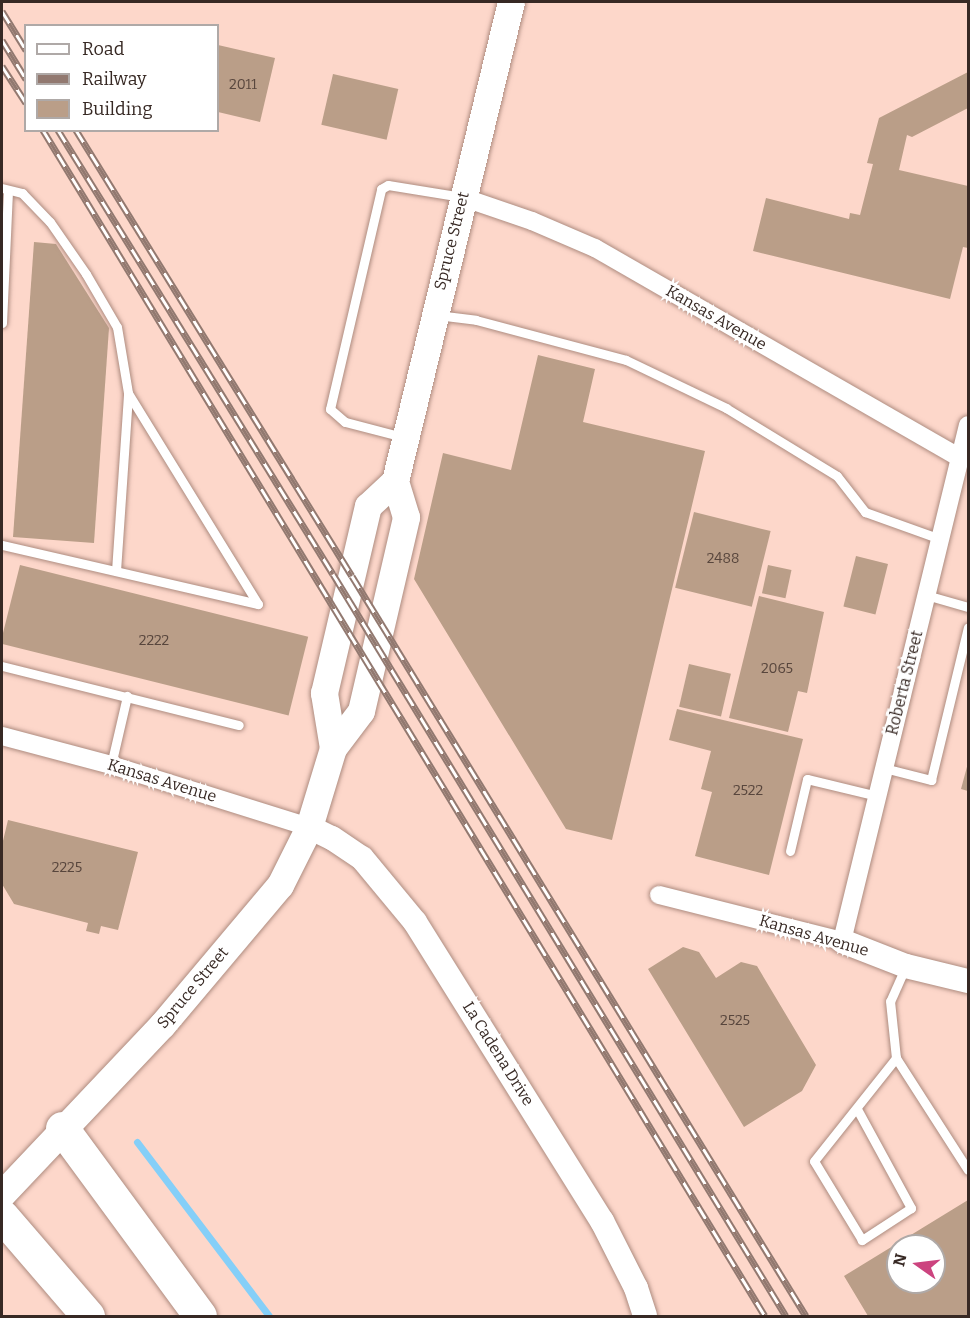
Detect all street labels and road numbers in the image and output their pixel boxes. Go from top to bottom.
street label: Spruce Street [431,190,473,292]
street label: Kansas Avenue [662,281,770,355]
street label: Roberta Street [883,629,927,737]
street label: Kansas Avenue [105,755,219,807]
street label: Kansas Avenue [757,911,871,961]
street label: Spruce Street [153,943,233,1033]
street label: La Cadena Drive [458,998,538,1110]

